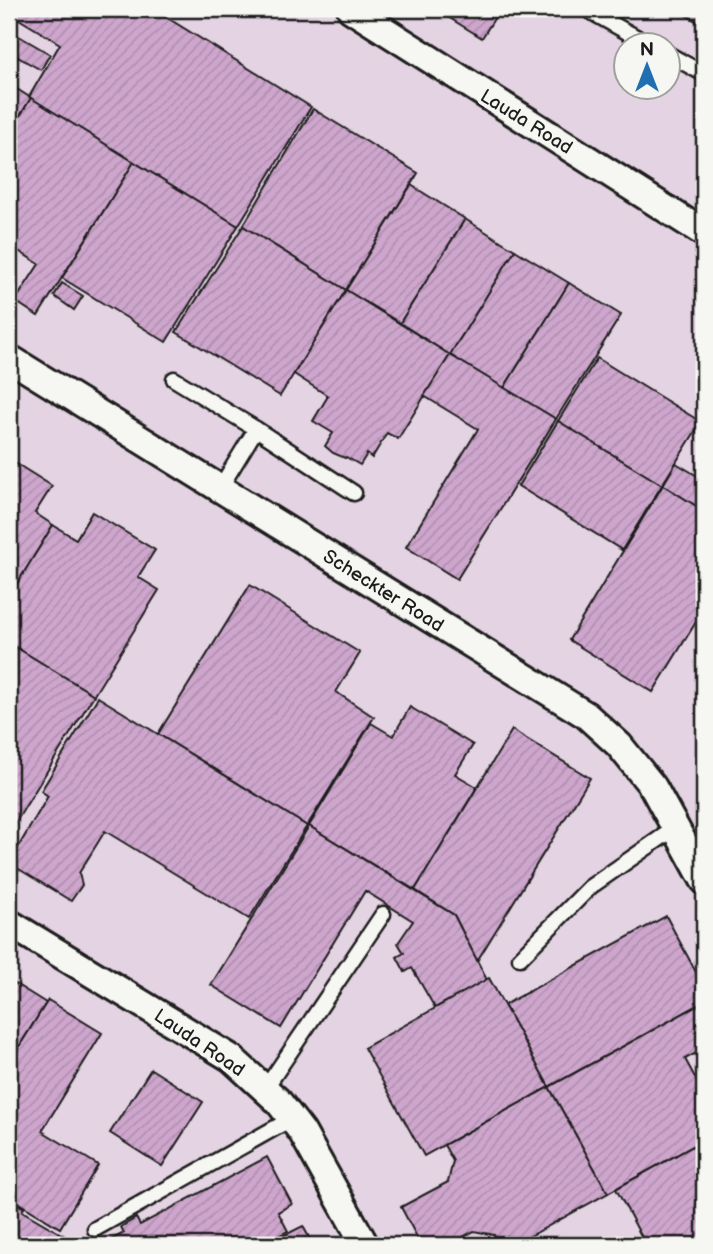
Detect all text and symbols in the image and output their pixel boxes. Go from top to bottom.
north arrow [612,32,682,102]
text: N [640,39,654,62]
street label: Lauda Road [476,85,577,160]
street label: Scheckter Road [319,545,448,638]
street label: Lauda Road [149,1005,249,1082]

